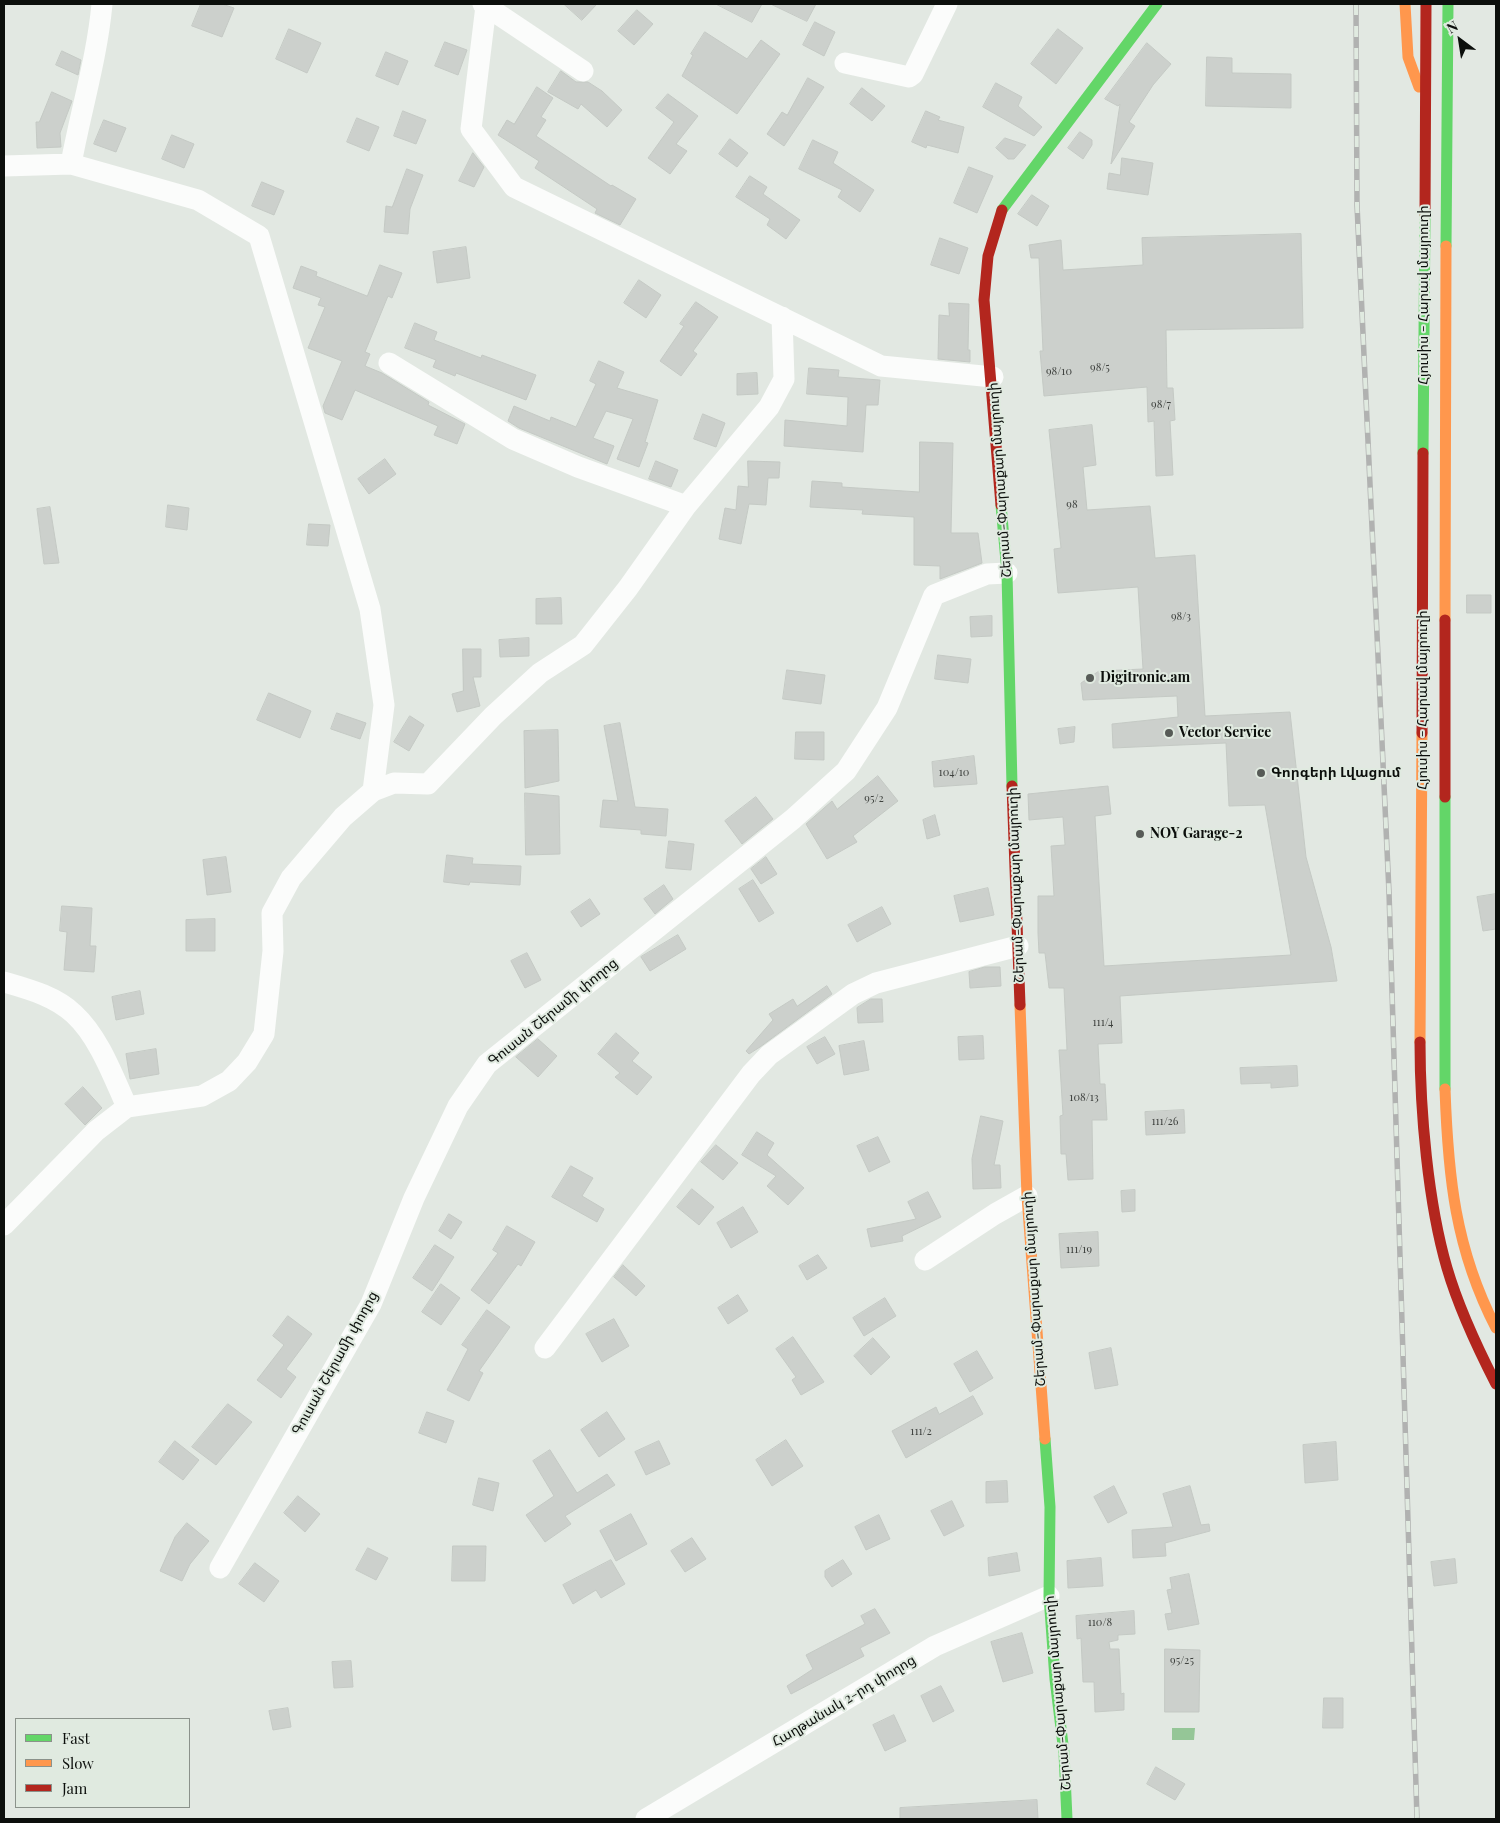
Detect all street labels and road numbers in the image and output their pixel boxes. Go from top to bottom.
street label: Հյուսիս - Հարավ մայրուղի [1416,205,1432,385]
street label: Շերամ-Փարաքար մայրուղի [985,382,1015,578]
street label: Հյուսիս - Հարավ մայրուղի [1415,610,1431,790]
street label: Շերամ-Փարաքար մայրուղի [1004,787,1028,983]
street label: Գուսան Շերամի փողոց [485,955,621,1069]
street label: Շերամ-Փարաքար մայրուղի [1019,1191,1049,1387]
street label: Գուսան Շերամի փողոց [288,1288,382,1438]
street label: Շերամ-Փարաքար մայրուղի [1041,1595,1075,1791]
street label: Հաղթանակ 2-րդ փողոց [769,1652,919,1750]

